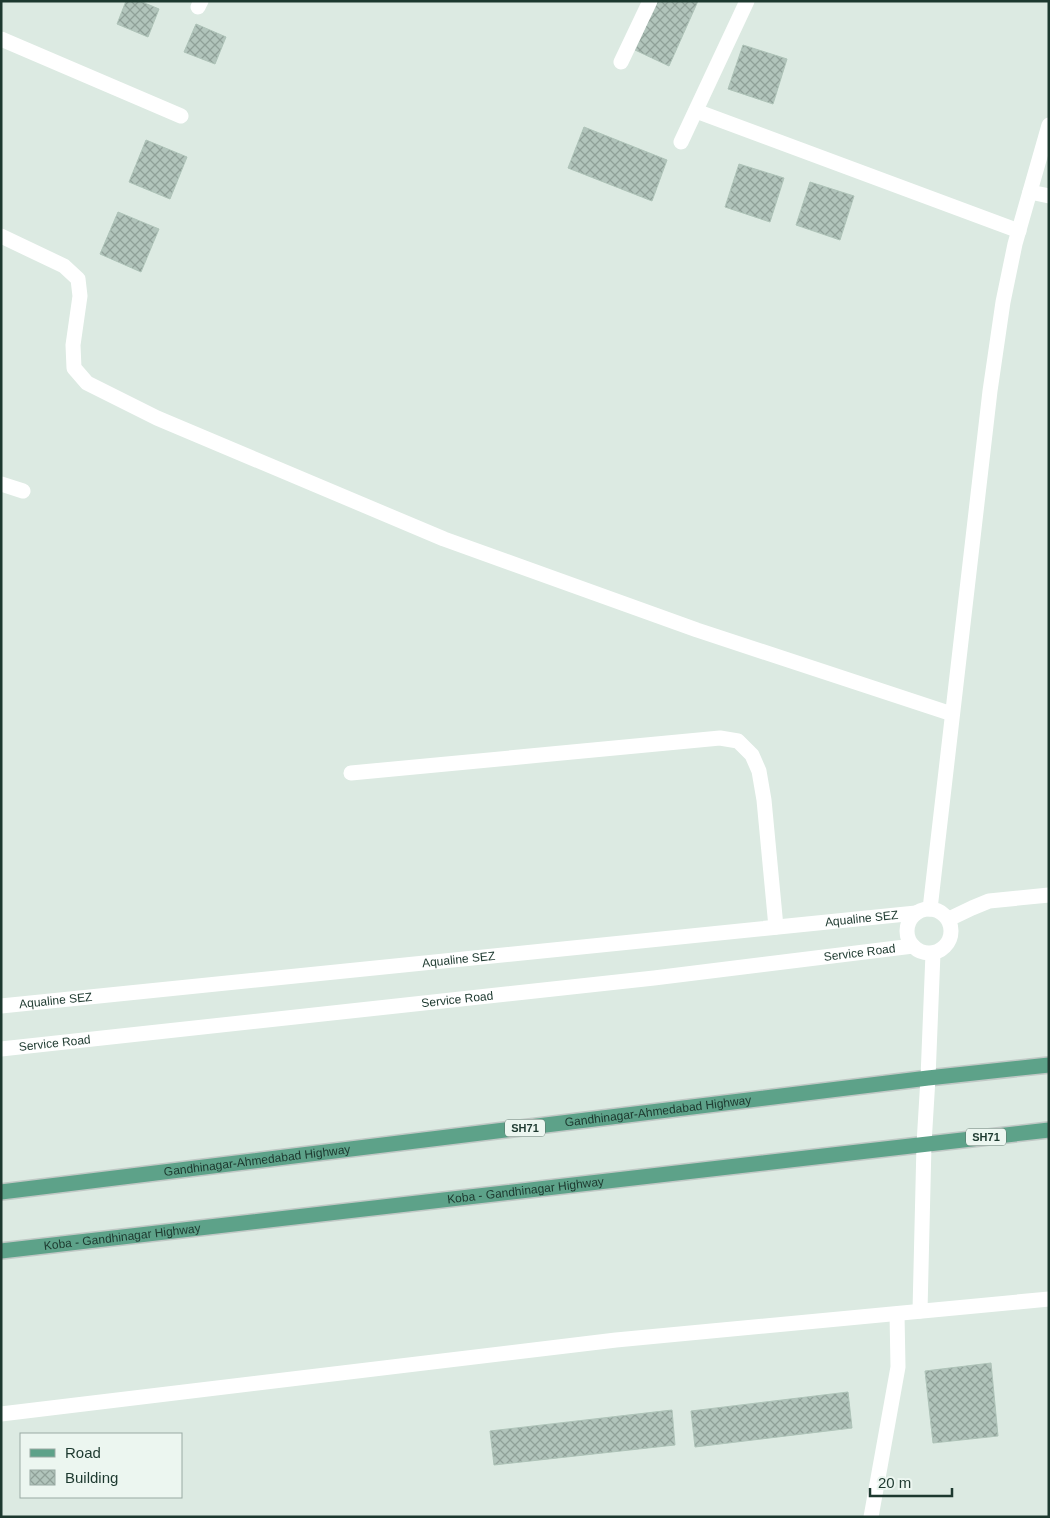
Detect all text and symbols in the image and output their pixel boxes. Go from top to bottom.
street label: Aqualine SEZ [824,908,899,929]
street label: Service Road [823,941,896,964]
street label: Aqualine SEZ [421,949,496,970]
street label: Service Road [421,989,494,1010]
street label: Aqualine SEZ [18,990,93,1011]
street label: Service Road [18,1032,91,1054]
street label: Gandhinagar-Ahmedabad Highway [564,1093,752,1130]
road number: SH71 [505,1120,545,1136]
road number: SH71 [966,1128,1006,1146]
street label: Gandhinagar-Ahmedabad Highway [163,1142,351,1179]
street label: Koba - Gandhinagar Highway [446,1174,605,1206]
street label: Koba - Gandhinagar Highway [43,1221,201,1253]
legend [20,1433,182,1498]
text: Road [65,1444,101,1461]
scale bar [870,1466,952,1498]
text: Building [65,1469,118,1486]
text: 20 m [878,1474,911,1491]

